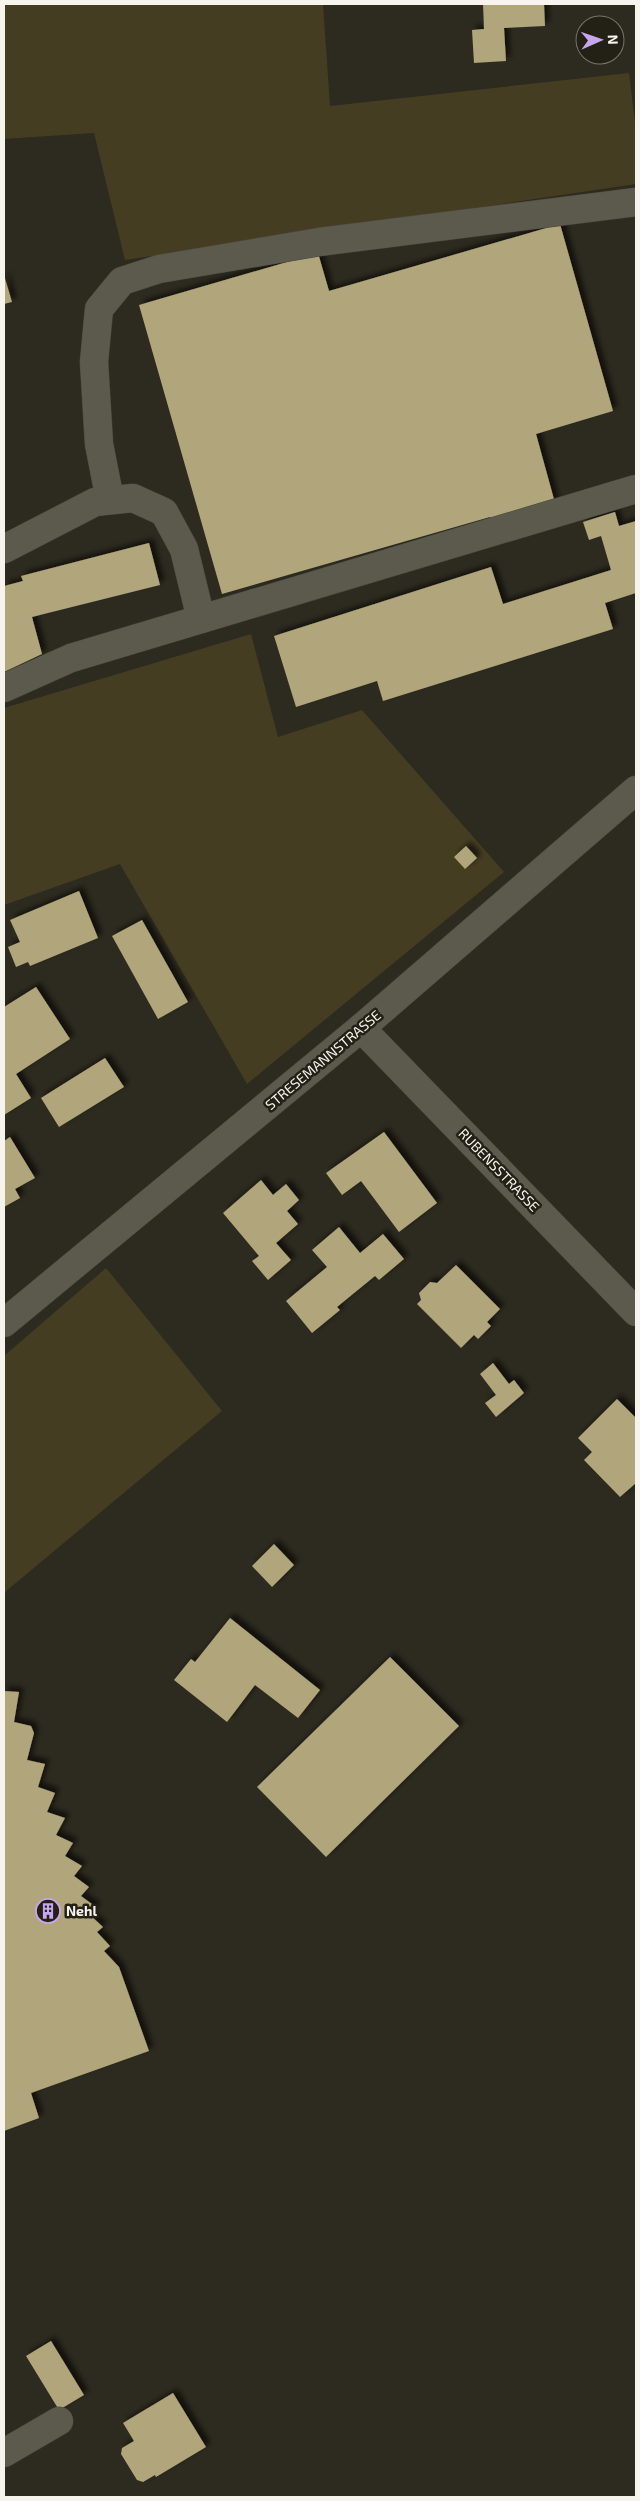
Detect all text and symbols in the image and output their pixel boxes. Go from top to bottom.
north arrow [575,15,625,65]
text: N [605,34,622,45]
street label: STRESEMANNSTRASSE [261,1006,384,1113]
street label: RUBENSSTRASSE [455,1124,543,1215]
building icon: Nehl [35,1898,61,1924]
place label: Nehl [66,1902,97,1919]

